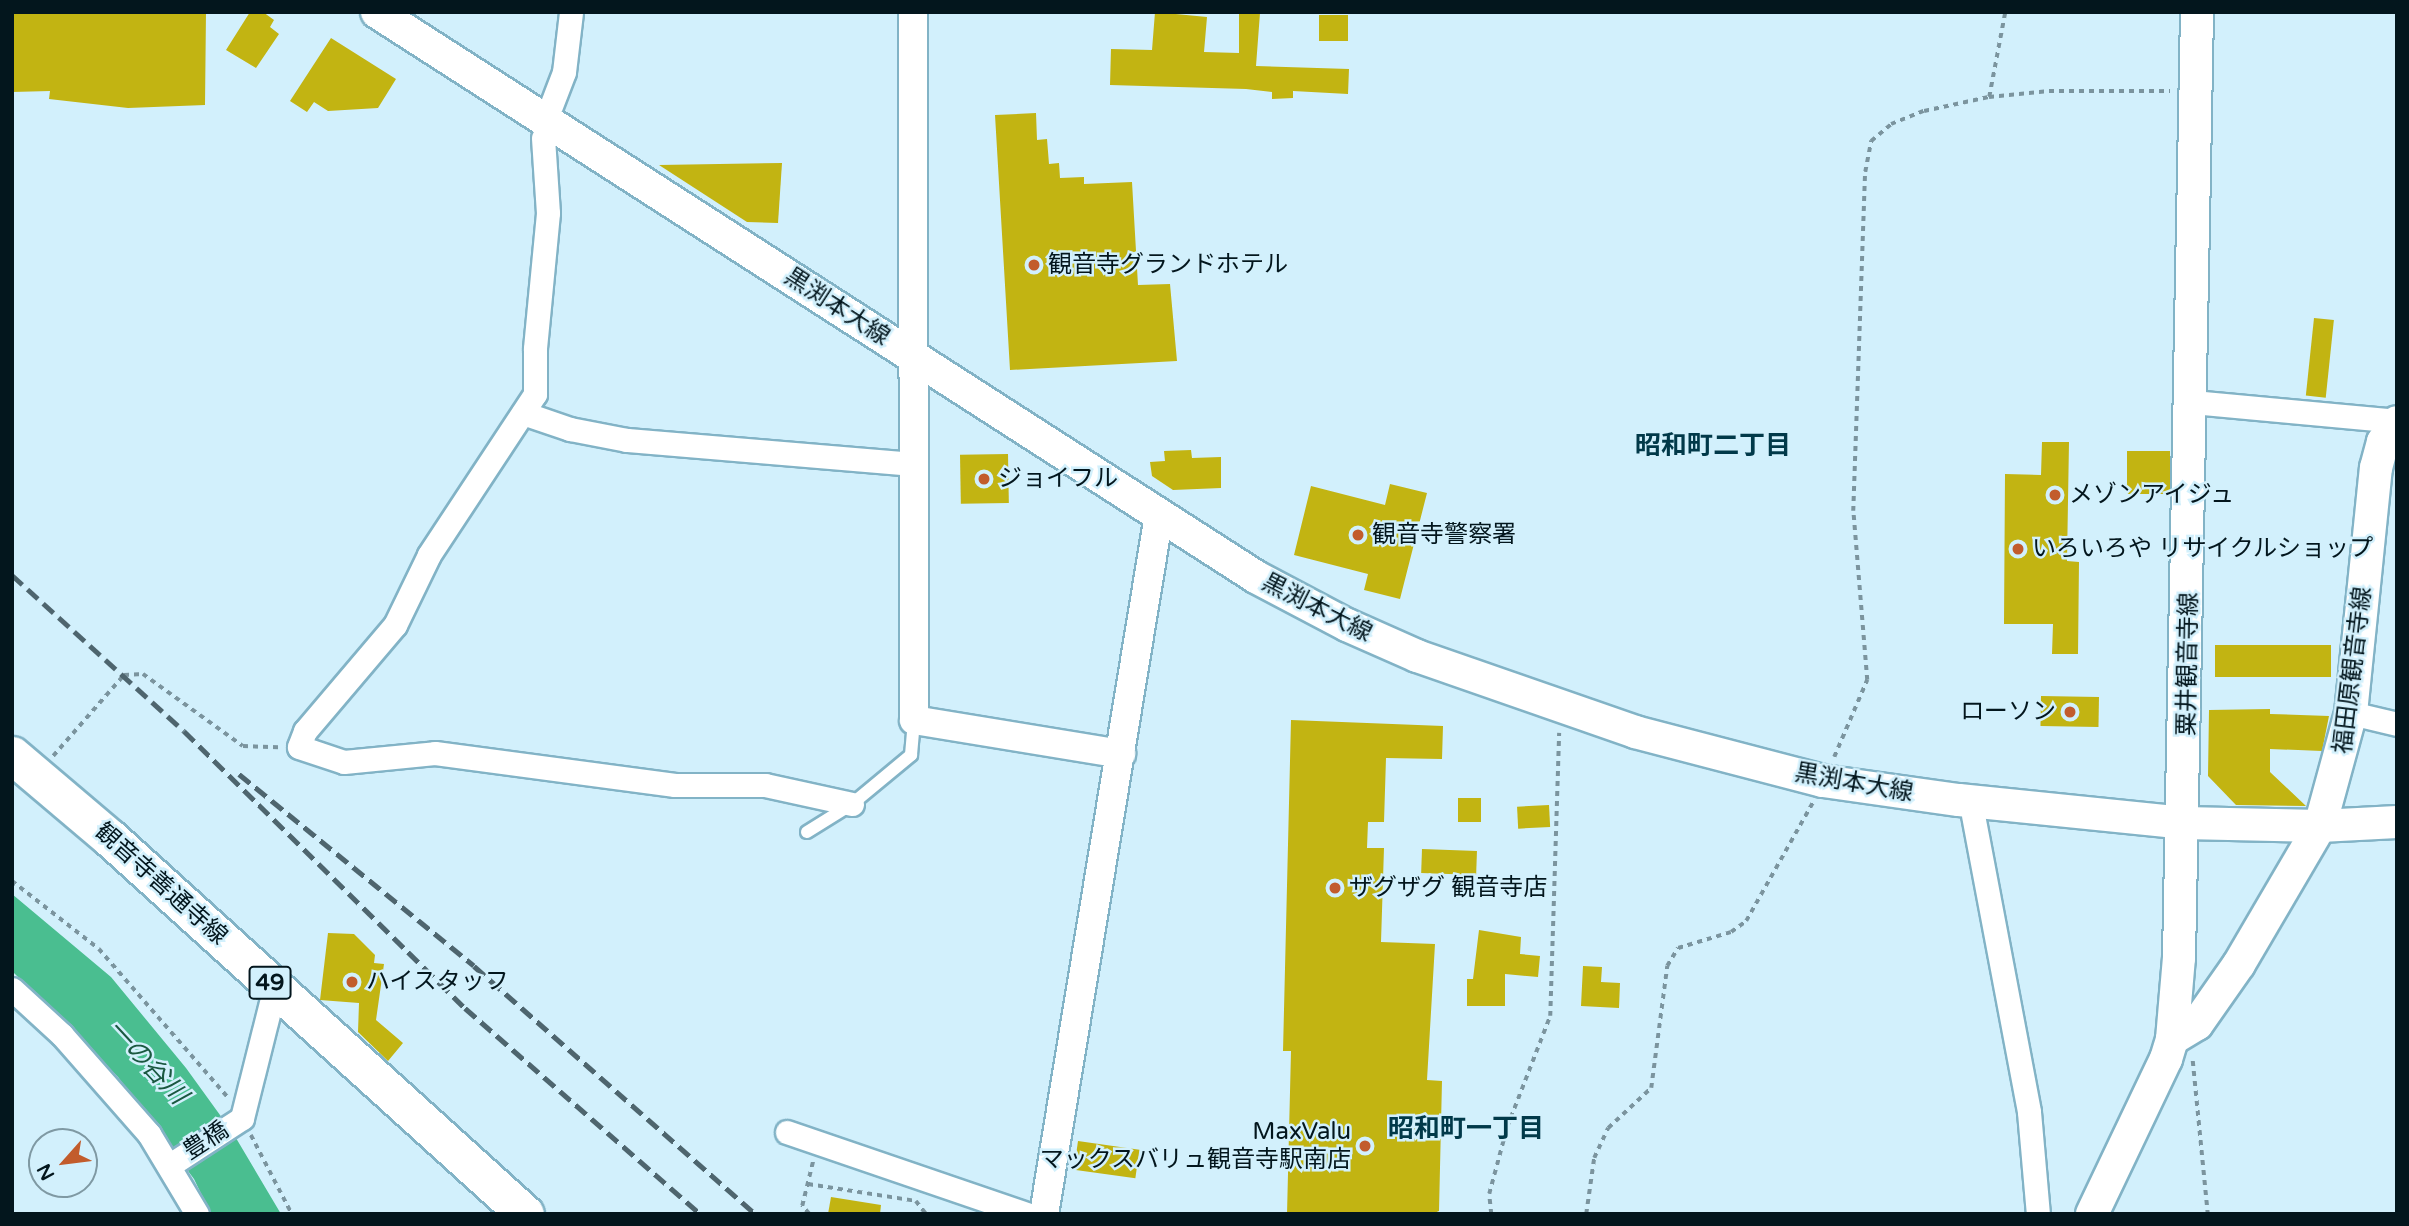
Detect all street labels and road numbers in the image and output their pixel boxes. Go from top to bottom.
street label: 黒渕本大線 [779,262,895,352]
street label: 黒渕本大線 [1257,568,1377,648]
street label: 福田原観音寺線 [2328,585,2378,755]
street label: 粟井観音寺線 [2172,592,2204,736]
street label: 黒渕本大線 [1792,758,1916,808]
street label: 観音寺善通寺線 [89,817,233,951]
road number: 49 [247,964,293,1002]
street label: 豊橋 [178,1116,234,1166]

